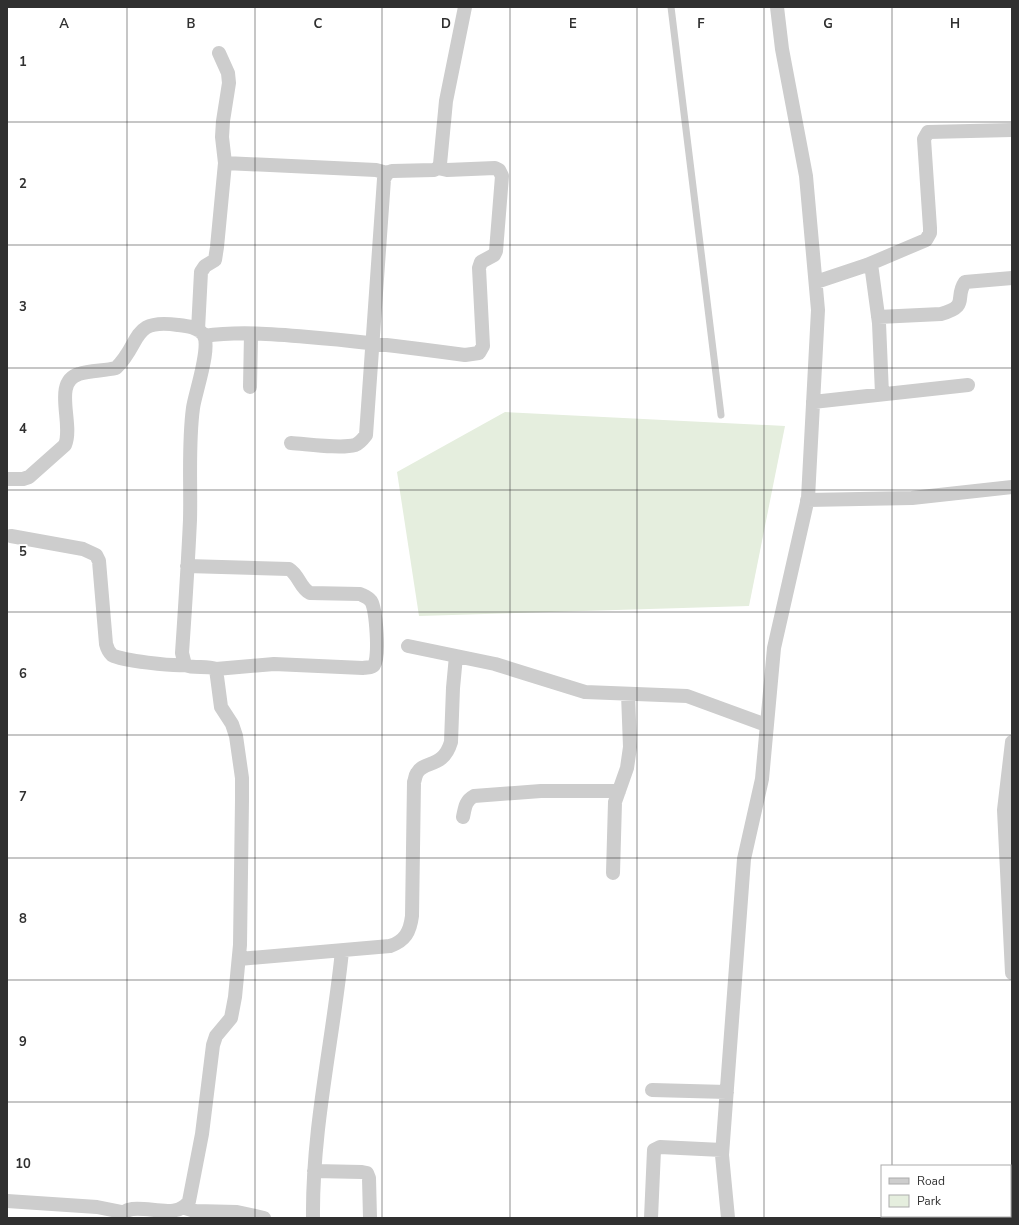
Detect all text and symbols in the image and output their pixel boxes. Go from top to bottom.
text: A [59,15,69,33]
text: B [187,15,196,33]
text: C [314,15,323,33]
text: D [441,15,451,33]
text: E [569,15,577,33]
text: F [697,15,705,33]
text: G [823,15,833,33]
text: H [950,15,960,33]
text: 1 [19,53,27,71]
text: 2 [19,175,27,193]
text: 3 [19,298,27,316]
text: 4 [19,420,27,438]
text: 5 [19,543,27,561]
text: 6 [19,665,27,683]
text: 7 [19,788,27,806]
text: 8 [19,910,27,928]
text: 9 [19,1033,27,1051]
text: 10 [15,1155,31,1173]
legend [881,1165,1011,1217]
text: Road [917,1173,945,1189]
text: Park [917,1193,942,1209]

